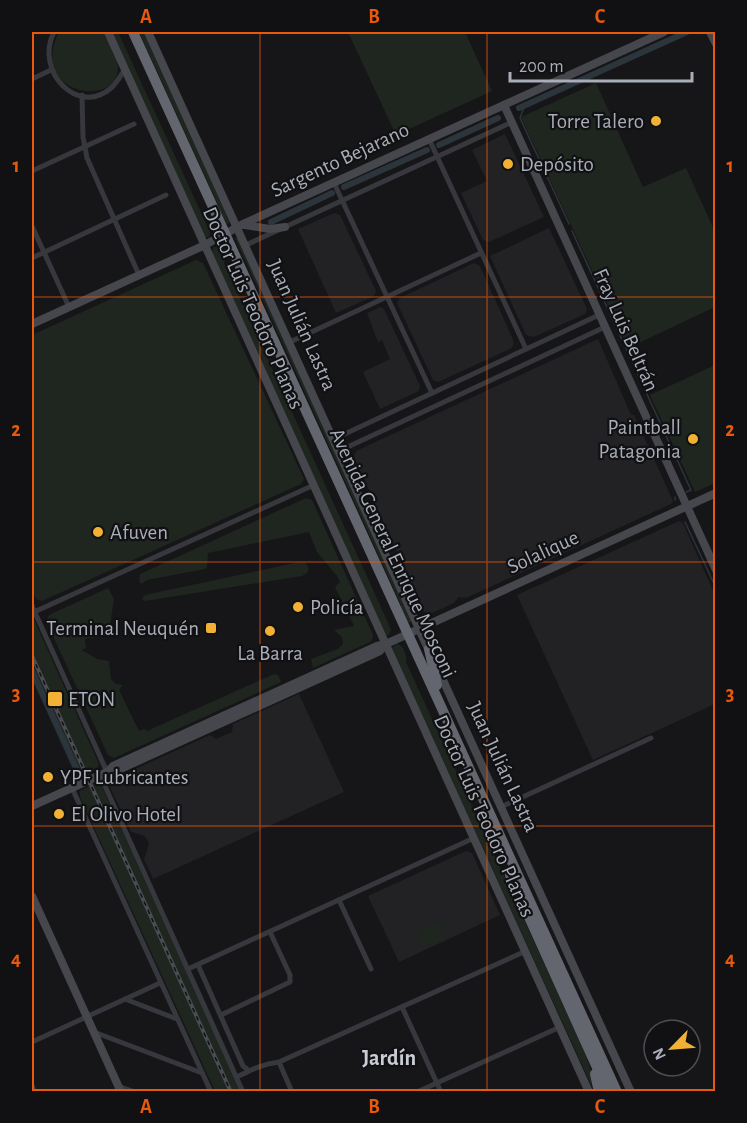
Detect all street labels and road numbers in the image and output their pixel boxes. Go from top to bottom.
street label: Sargento Bejarano [268,119,412,201]
street label: Doctor Luis Teodoro Planas [199,204,307,412]
street label: Juan Julián Lastra [264,256,340,394]
street label: Fray Luis Beltrán [590,265,662,395]
street label: Avenida General Enrique Mosconi [326,425,460,681]
street label: Solalique [504,526,582,578]
street label: Juan Julián Lastra [464,699,542,836]
street label: Doctor Luis Teodoro Planas [430,712,538,920]

